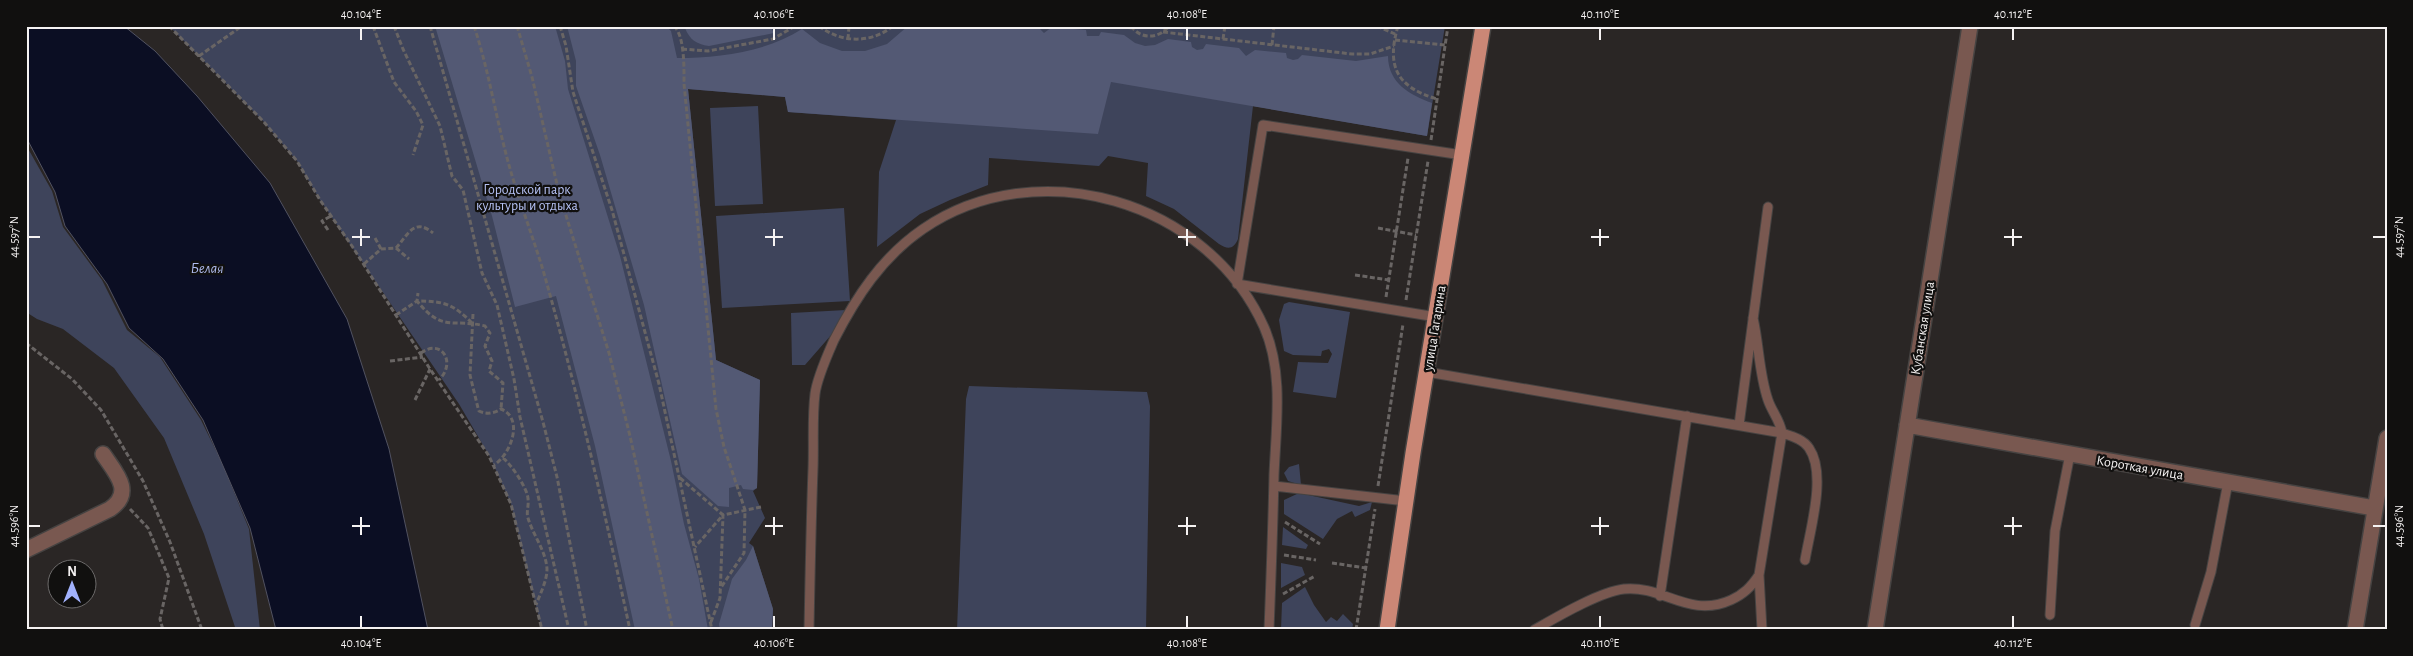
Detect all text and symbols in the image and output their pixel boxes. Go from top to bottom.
text: 40.104°E [341,8,381,20]
text: 40.106°E [754,8,794,20]
text: 40.108°E [1167,8,1207,20]
text: 40.110°E [1581,8,1620,20]
text: 40.112°E [1994,8,2032,20]
park label: Городской парк культуры и отдыха [476,183,579,213]
text: 44.597°N [8,216,20,258]
text: 44.597°N [2393,216,2405,258]
water label: Белая [191,261,223,276]
street label: Кубанская улица [1909,280,1937,376]
street label: улица Гагарина [1421,284,1449,373]
street label: Короткая улица [2095,453,2185,483]
text: 44.596°N [8,505,20,547]
text: 44.596°N [2393,505,2405,547]
north arrow [48,558,98,608]
text: N [67,565,77,579]
text: 40.104°E [341,637,381,649]
text: 40.106°E [754,637,794,649]
text: 40.108°E [1167,637,1207,649]
text: 40.110°E [1581,637,1620,649]
text: 40.112°E [1994,637,2032,649]

